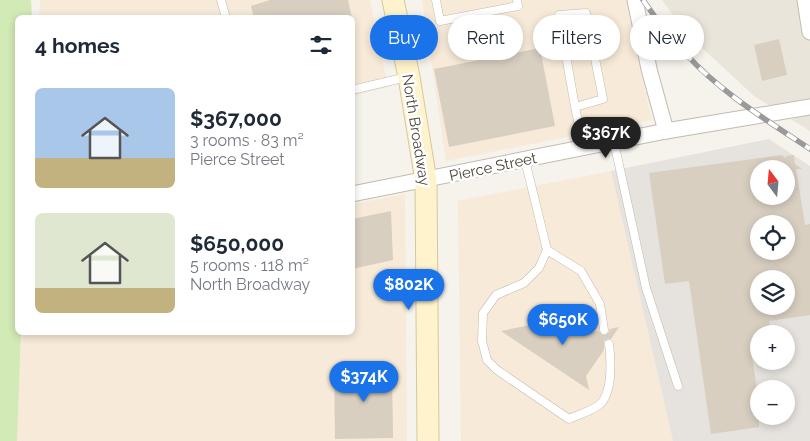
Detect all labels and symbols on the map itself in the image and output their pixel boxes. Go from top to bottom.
street label: North Broadway [398,73,434,187]
pin: $367K [571,116,641,159]
street label: Pierce Street [448,149,538,185]
north arrow [750,160,795,205]
pin: $802K [374,268,444,311]
pin: $650K [528,304,598,346]
pin: $374K [329,360,399,403]

